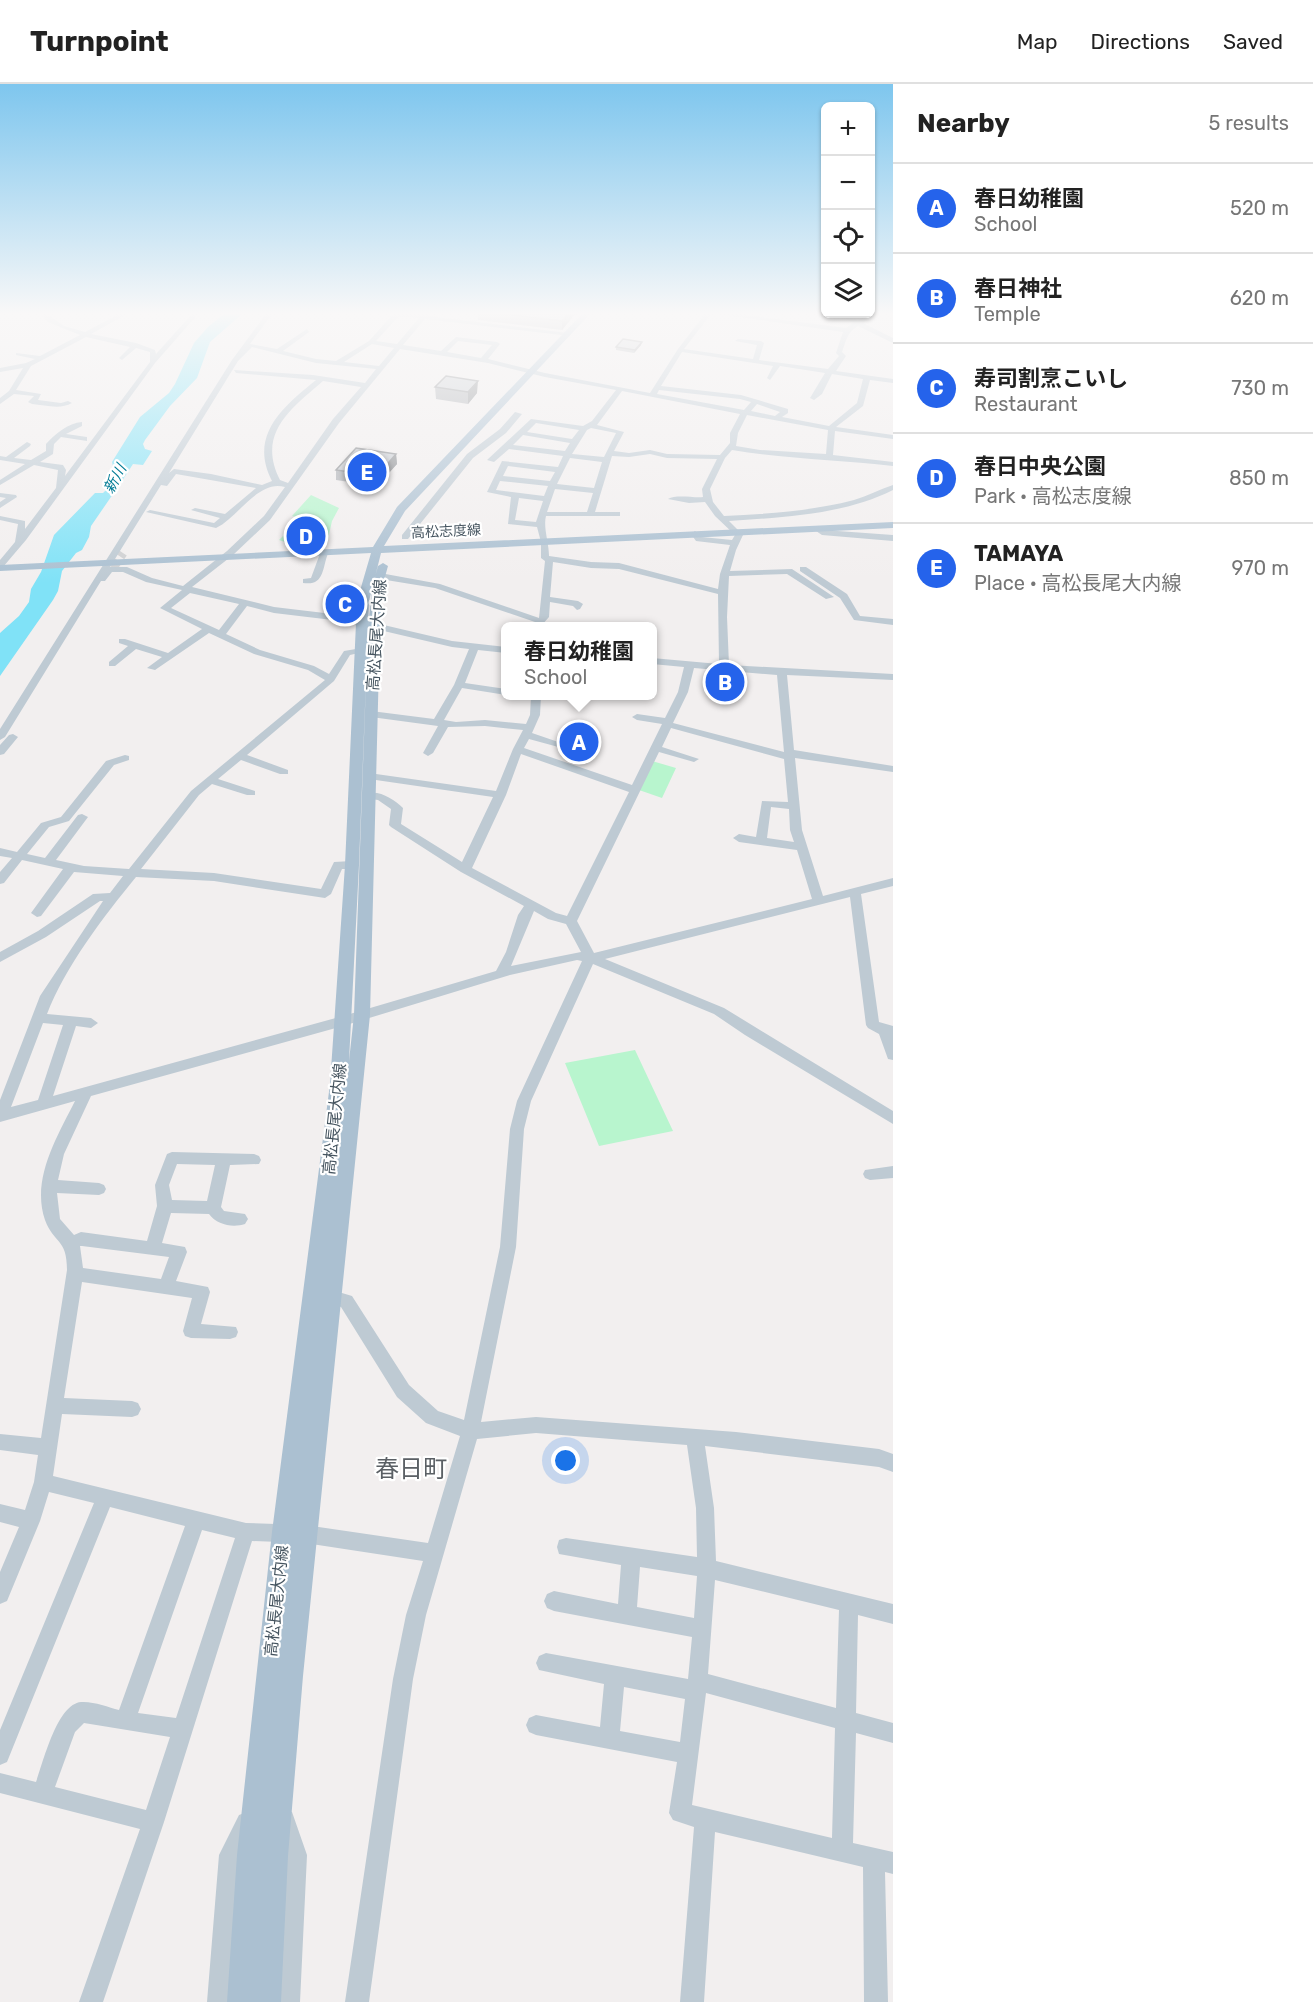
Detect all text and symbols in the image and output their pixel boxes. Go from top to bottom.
text: Turnpoint [30,25,169,58]
text: Map [1017,29,1058,54]
text: Directions [1091,29,1190,54]
text: Saved [1223,29,1283,54]
map controls [821,102,875,318]
button: + [821,102,875,156]
text: Nearby [917,108,1010,139]
text: 5 results [1208,111,1289,135]
button: − [821,156,875,210]
text: 春日幼稚園 [974,185,1084,212]
text: A [929,196,944,220]
text: 520 m [1230,196,1289,220]
button: locate [821,210,875,264]
text: School [974,212,1037,236]
button: layers [821,264,875,318]
text: 春日神社 [974,275,1062,302]
text: B [929,286,944,310]
text: 620 m [1230,286,1289,310]
text: Temple [974,302,1041,326]
text: 寿司割烹こいし [974,365,1128,392]
text: C [929,376,944,400]
text: 730 m [1231,376,1289,400]
text: Restaurant [974,392,1078,416]
pin: E [348,450,386,494]
text: 春日中央公園 [974,453,1106,480]
water label: 新川 [100,460,131,496]
text: D [929,466,944,490]
text: 850 m [1229,466,1289,490]
text: Park · 高松志度線 [974,484,1132,508]
pin: D [286,514,326,558]
street label: 高松志度線 [411,521,481,542]
text: TAMAYA [974,540,1063,567]
text: E [930,556,943,580]
text: 970 m [1232,556,1289,580]
text: Place · 高松長尾大内線 [974,571,1181,595]
street label: 高松長尾大内線 [363,579,390,692]
pin: C [326,582,364,626]
popup [501,622,657,700]
text: 春日幼稚園 [524,638,634,665]
pin: B [706,660,744,704]
text: School [524,665,587,689]
pin: A [560,720,598,764]
street label: 高松長尾大内線 [319,1062,350,1176]
your location [551,1446,580,1475]
district label: 春日町 [375,1455,447,1483]
street label: 高松長尾大内線 [261,1544,292,1658]

